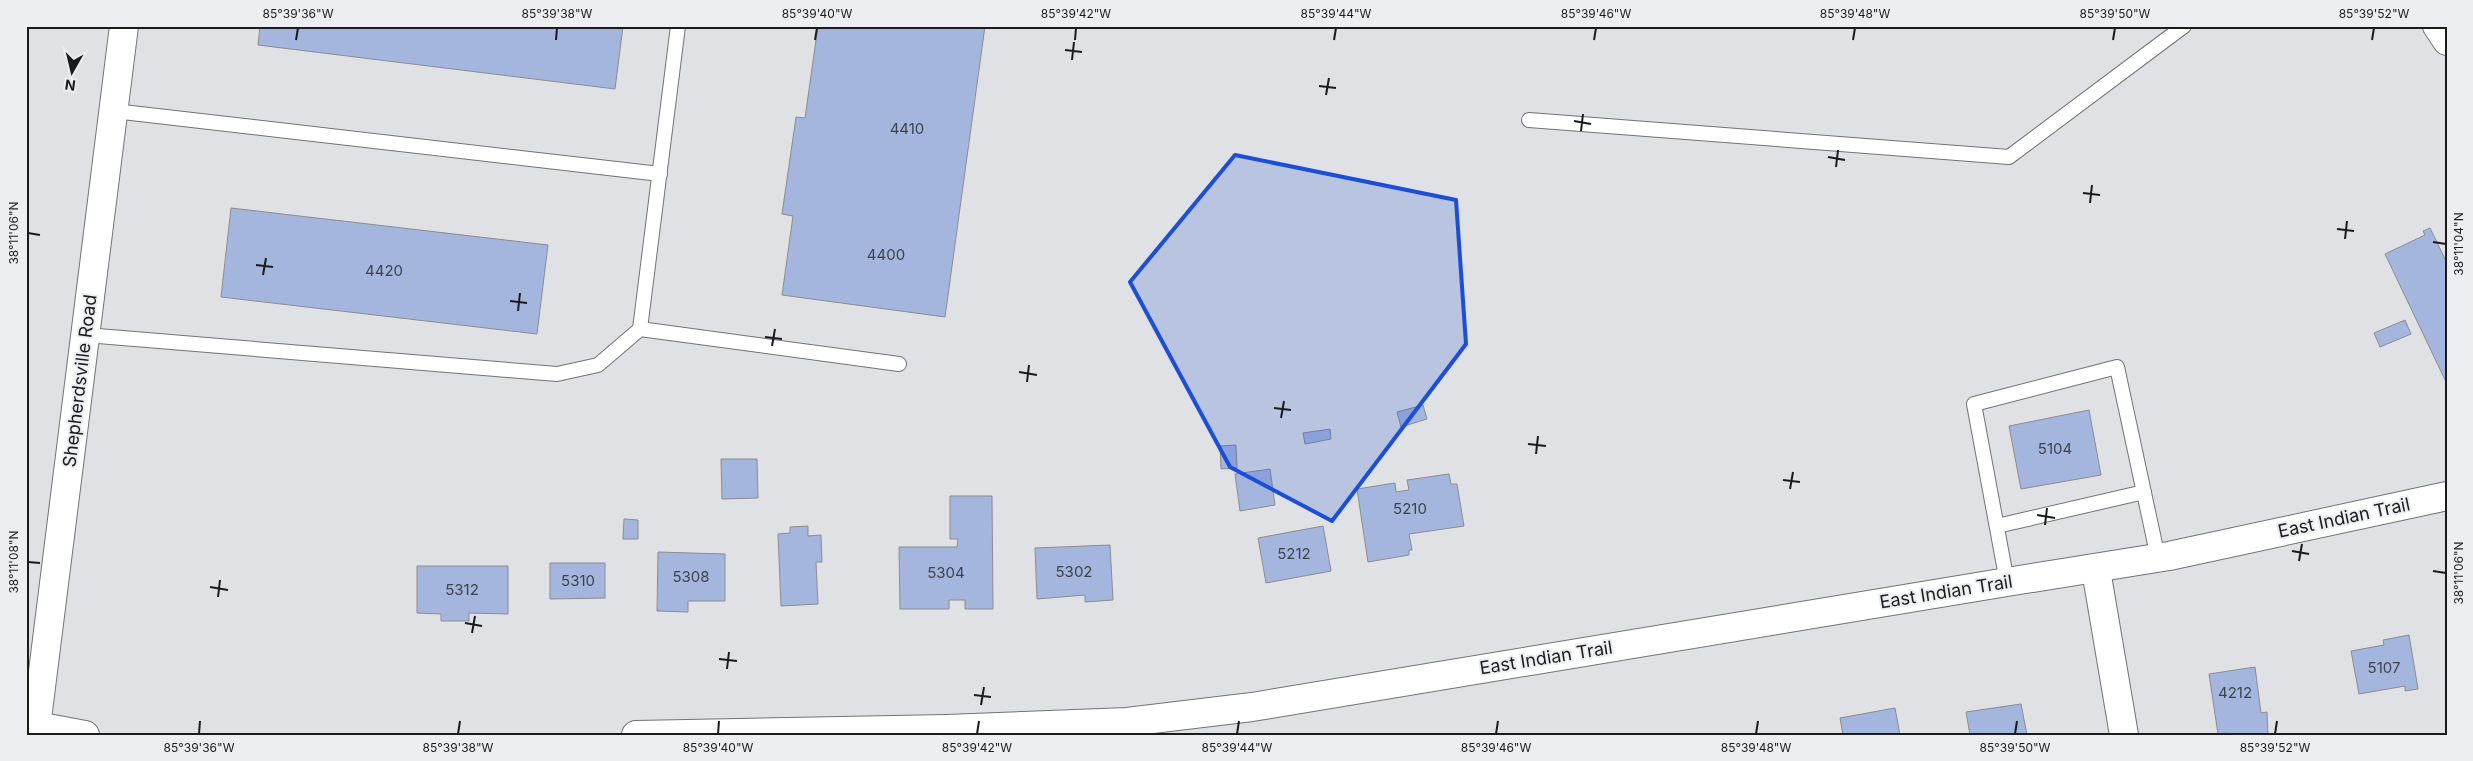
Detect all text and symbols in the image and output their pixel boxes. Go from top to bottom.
text: 85°39'36"W [263,6,334,21]
text: 85°39'38"W [522,6,593,21]
text: 85°39'40"W [782,6,852,21]
text: 85°39'42"W [1041,6,1111,21]
text: 85°39'44"W [1301,6,1372,21]
text: 85°39'46"W [1561,6,1631,21]
text: 85°39'48"W [1820,6,1890,21]
text: 85°39'50"W [2080,6,2151,21]
text: 85°39'52"W [2339,6,2410,21]
north arrow [48,48,98,98]
text: N [64,76,77,95]
house number: 4410 [890,119,924,138]
text: 38°11'06"N [6,201,21,265]
text: 38°11'04"N [2451,212,2466,276]
house number: 4400 [867,245,905,264]
house number: 4420 [365,261,403,280]
street label: Shepherdsville Road [58,293,101,469]
house number: 5104 [2038,439,2072,458]
street label: East Indian Trail [2276,493,2412,542]
house number: 5210 [1393,499,1427,518]
text: 38°11'08"N [6,530,21,594]
text: 38°11'06"N [2451,541,2466,605]
house number: 5212 [1277,544,1311,563]
house number: 5302 [1056,562,1093,581]
house number: 5304 [927,563,965,582]
house number: 5308 [672,567,710,586]
house number: 5310 [561,571,595,590]
street label: East Indian Trail [1878,571,2014,612]
house number: 5312 [445,580,479,599]
street label: East Indian Trail [1478,637,1614,678]
house number: 5107 [2368,658,2400,677]
house number: 4212 [2218,683,2252,702]
text: 85°39'36"W [164,740,235,755]
text: 85°39'38"W [423,740,494,755]
text: 85°39'40"W [683,740,753,755]
text: 85°39'42"W [942,740,1012,755]
text: 85°39'44"W [1202,740,1273,755]
text: 85°39'46"W [1461,740,1531,755]
text: 85°39'48"W [1721,740,1791,755]
text: 85°39'50"W [1980,740,2051,755]
text: 85°39'52"W [2240,740,2311,755]

